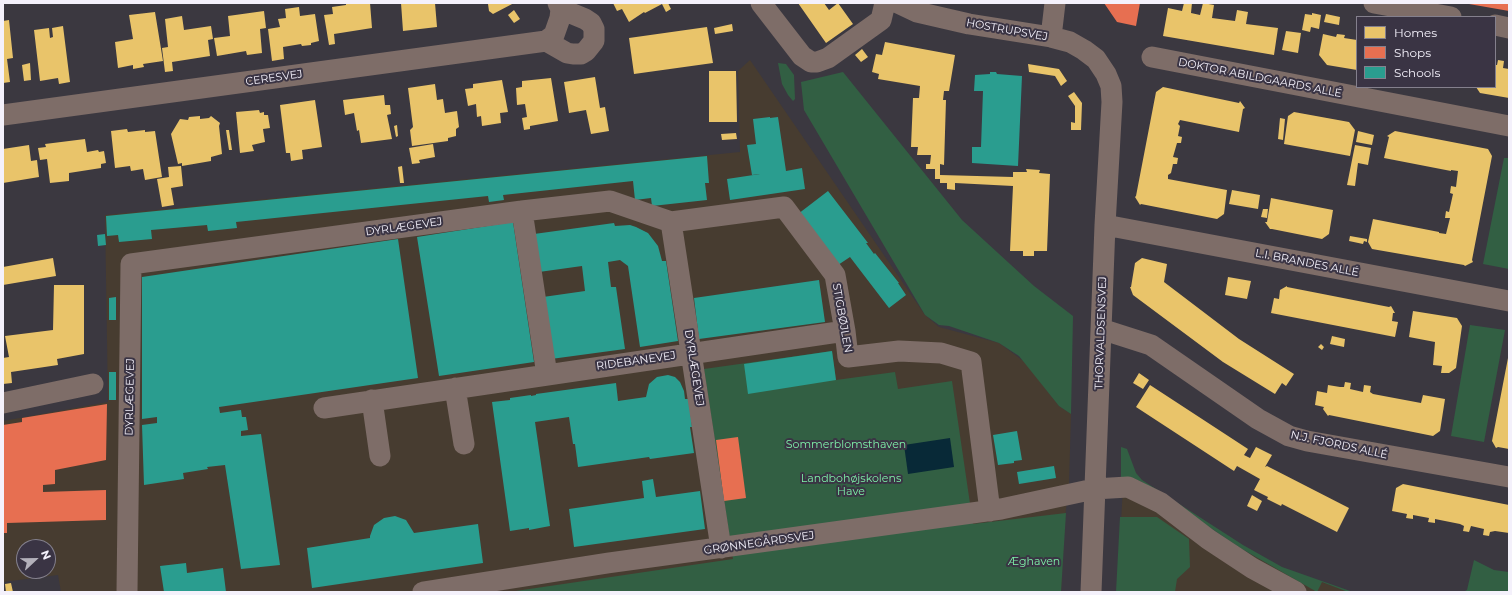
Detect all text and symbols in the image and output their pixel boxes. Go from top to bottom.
street label: HOSTRUPSVEJ [965,16,1049,44]
legend [1356,16,1496,88]
text: Homes [1394,25,1437,40]
text: Shops [1394,45,1431,60]
street label: DOKTOR ABILDGAARDS ALLÉ [1177,56,1343,100]
text: Schools [1394,65,1440,80]
street label: CERESVEJ [245,67,303,89]
street label: DYRLÆGEVEJ [365,215,443,239]
street label: L.I. BRANDES ALLÉ [1254,246,1360,280]
street label: THORVALDSENSVEJ [1092,276,1110,390]
street label: STIGBØJLEN [829,282,855,354]
street label: DYRLÆGEVEJ [681,329,707,407]
street label: RIDEBANEVEJ [595,349,677,373]
street label: DYRLÆGEVEJ [123,358,137,436]
street label: N.J. FJORDS ALLÉ [1289,428,1389,462]
park label: Sommerblomsthaven [786,438,906,452]
park label: Landbohøjskolens Have [801,472,901,498]
street label: GRØNNEGÅRDSVEJ [703,529,815,557]
north arrow [16,539,56,579]
text: N [38,548,54,562]
park label: Æghaven [1008,555,1060,569]

